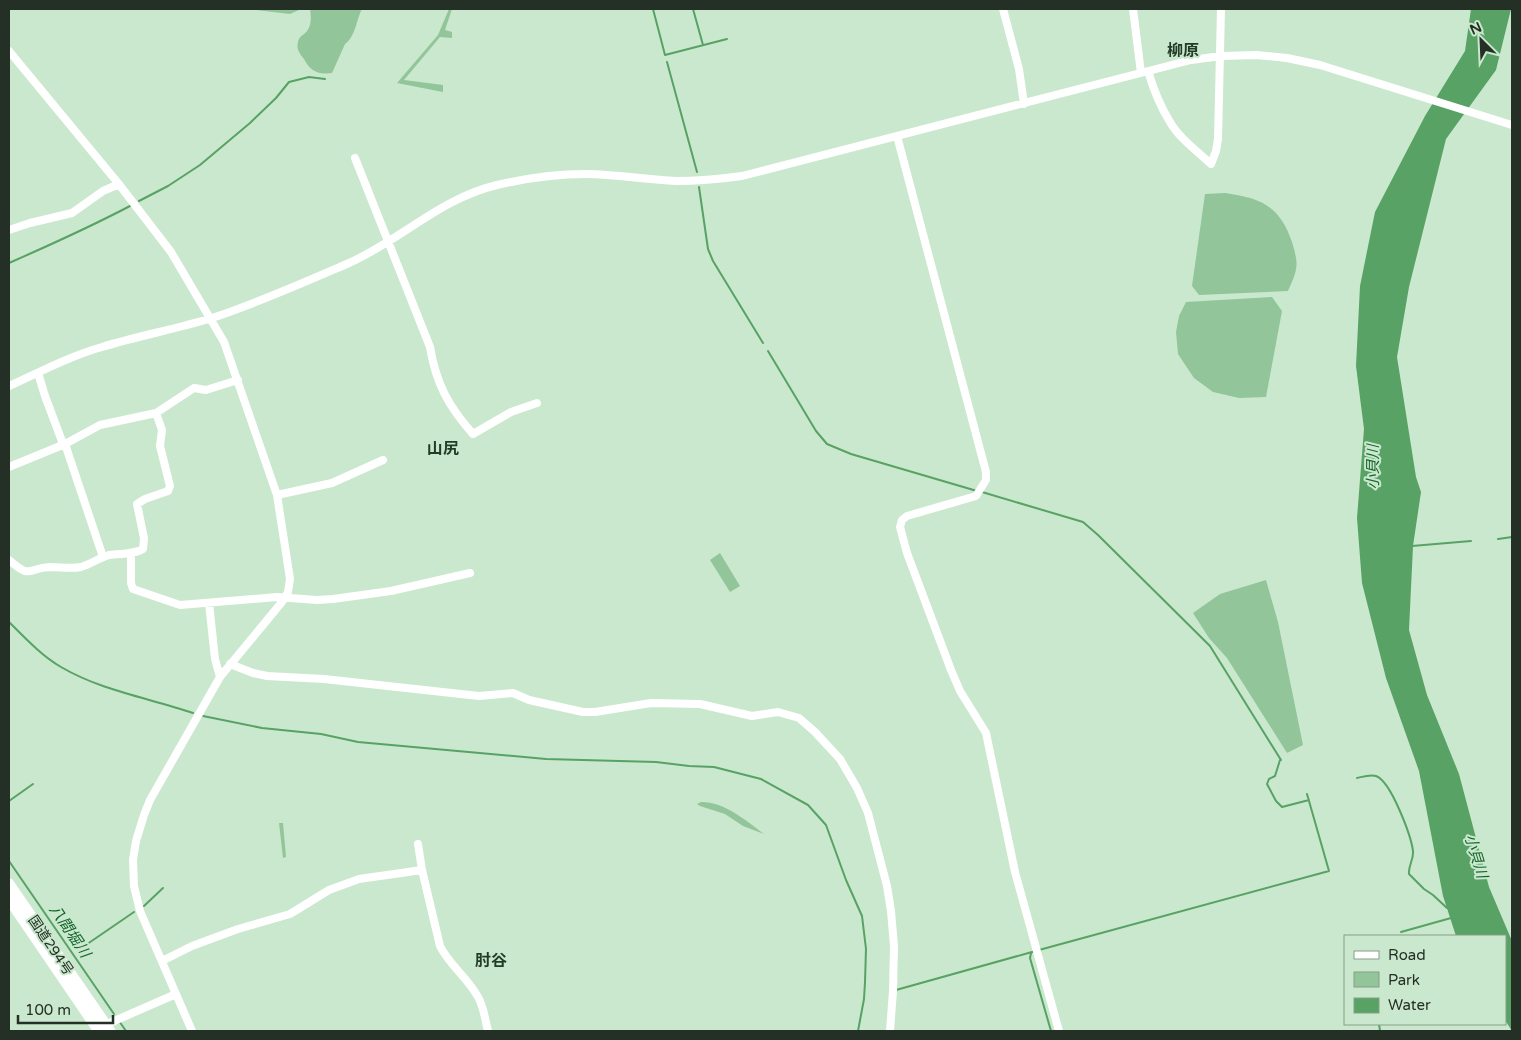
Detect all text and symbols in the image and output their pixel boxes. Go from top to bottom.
north arrow [1456,15,1506,65]
text: N [1467,19,1485,39]
district label: 柳原 [1167,41,1199,61]
district label: 山尻 [427,439,459,459]
water label: 小貝川 [1364,443,1382,490]
water label: 小貝川 [1461,832,1492,882]
water label: 八間堀川 [46,901,95,963]
street label: 国道294号 [24,912,77,978]
legend [1344,935,1506,1025]
text: Road [1388,946,1426,964]
district label: 肘谷 [475,951,507,971]
text: Park [1388,971,1420,989]
scale bar [18,992,112,1024]
text: Water [1388,996,1431,1014]
text: 100 m [25,1001,71,1019]

